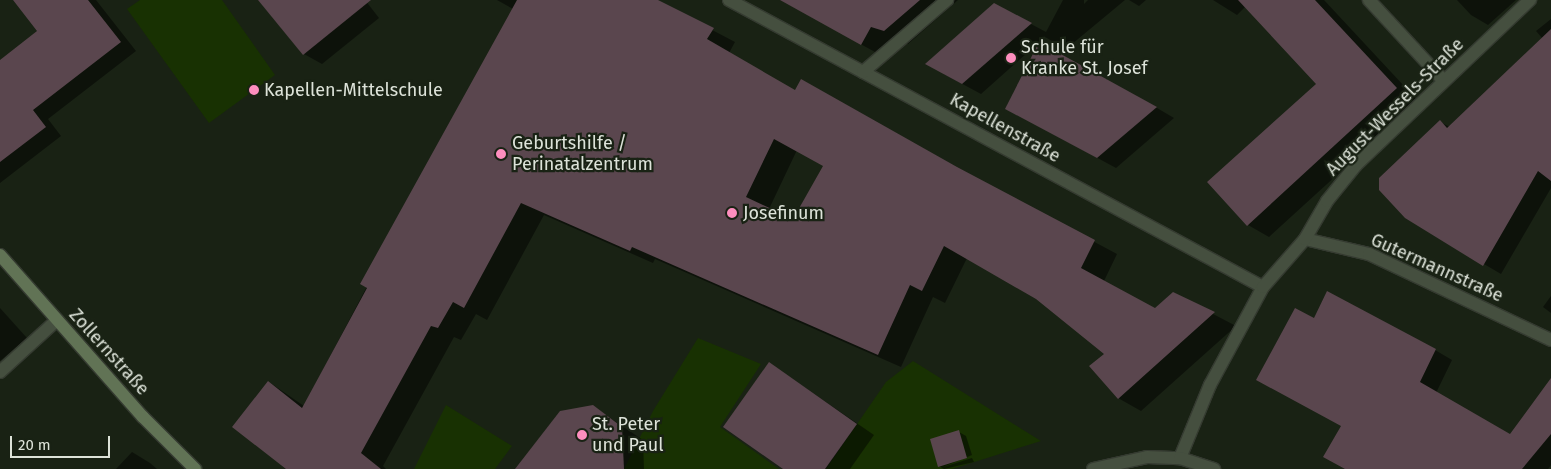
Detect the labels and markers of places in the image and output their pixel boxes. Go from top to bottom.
place label: Schule für Kranke St. Josef [1021,37,1148,80]
marker: Schule für Kranke St. Josef [1005,52,1017,64]
place label: Kapellen-Mittelschule [264,79,443,101]
marker: Kapellen-Mittelschule [248,84,260,96]
place label: Geburtshilfe / Perinatalzentrum [512,133,653,176]
marker: Geburtshilfe / Perinatalzentrum [494,147,508,161]
place label: Josefinum [743,202,824,224]
marker: Josefinum [725,206,739,220]
place label: St. Peter und Paul [592,414,664,456]
marker: St. Peter und Paul [576,429,588,441]

